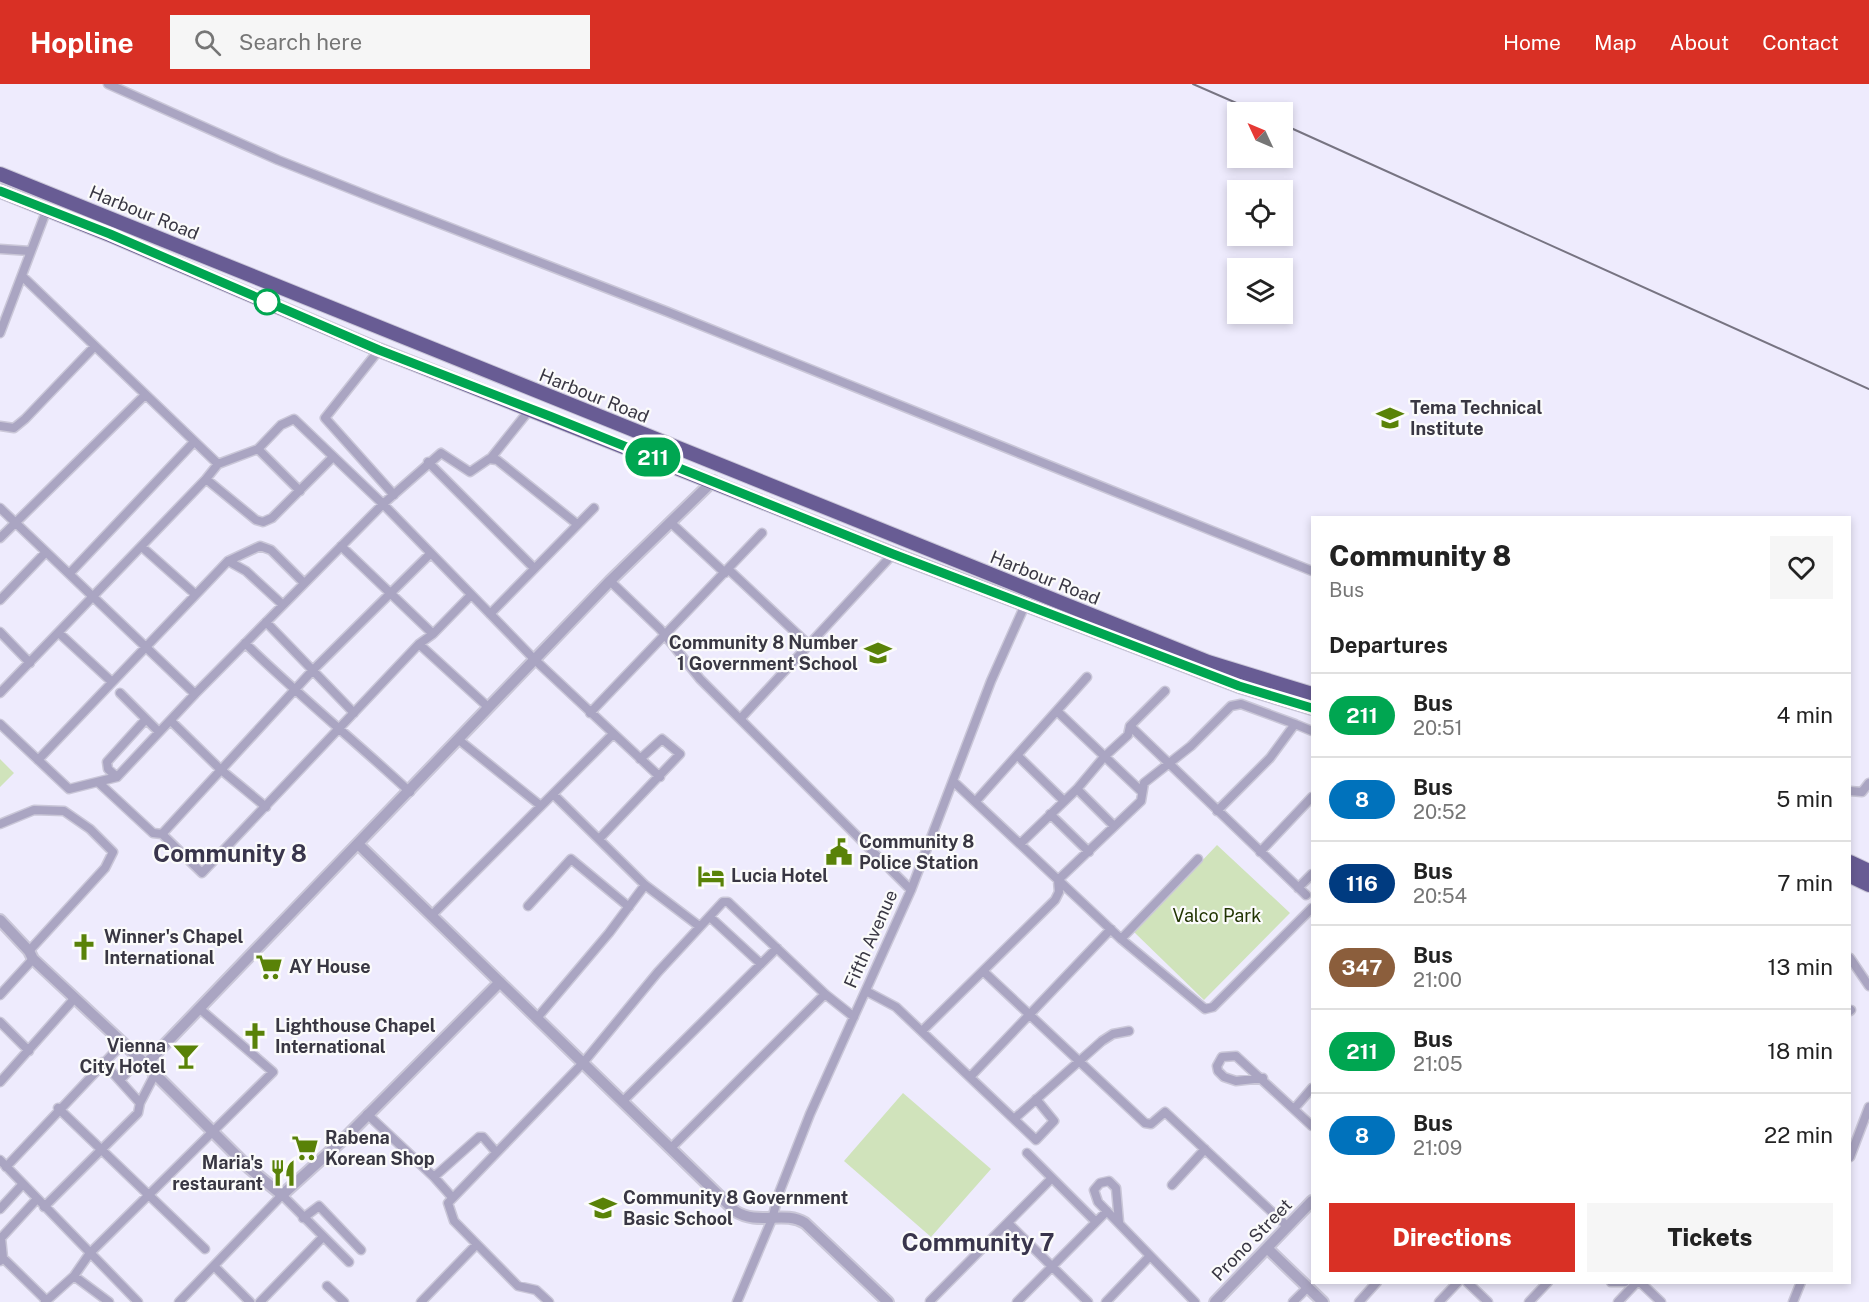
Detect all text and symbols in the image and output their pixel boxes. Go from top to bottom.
search box [170,15,590,69]
text: Hopline [30,26,134,59]
icon: search [191,26,224,59]
text: Search here [239,29,362,55]
text: Home [1503,30,1561,55]
text: Map [1594,30,1637,55]
text: About [1670,30,1729,55]
text: Contact [1762,30,1839,55]
north arrow [1227,102,1293,168]
map controls [1227,102,1293,324]
button: locate [1227,180,1293,246]
street label: Harbour Road [86,181,202,244]
button: layers [1227,258,1293,324]
unlabelled marker [254,289,280,315]
street label: Harbour Road [536,364,652,427]
place label: Tema Technical Institute [1410,397,1542,439]
school or university icon: Tema Technical Institute [1375,403,1405,433]
line badge: 211 [618,438,688,476]
text: 211 [637,445,669,470]
button: heart [1770,536,1833,599]
text: Community 8 [1329,539,1511,572]
street label: Harbour Road [987,546,1103,609]
text: Bus [1329,578,1364,602]
place label: Community 8 Number 1 Government School [669,632,859,674]
text: Departures [1329,632,1448,658]
school or university icon: Community 8 Number 1 Government School [863,638,893,668]
text: Bus [1413,690,1453,716]
text: 4 min [1777,702,1833,728]
text: 211 [1346,703,1378,728]
text: 20:51 [1413,716,1463,740]
text: Bus [1413,774,1453,800]
text: 5 min [1776,786,1833,812]
text: 8 [1355,787,1369,812]
text: 20:52 [1413,800,1466,824]
place label: Community 8 Police Station [859,831,979,873]
public building icon: Community 8 Police Station [824,837,854,867]
district label: Community 8 [153,839,307,867]
text: Bus [1413,858,1453,884]
hotel icon: Lucia Hotel [696,861,726,891]
place label: Lucia Hotel [731,865,828,886]
text: 7 min [1777,870,1833,896]
text: 116 [1346,871,1378,896]
text: 20:54 [1413,884,1467,908]
street label: Fifth Avenue [840,886,902,991]
park label: Valco Park [1173,905,1261,926]
place label: Winner's Chapel International [104,926,244,968]
church icon: Winner's Chapel International [69,932,99,962]
text: Bus [1413,942,1453,968]
supermarket icon: AY House [254,952,284,982]
text: 13 min [1768,954,1833,980]
text: 347 [1342,955,1382,980]
place label: AY House [289,956,371,977]
text: 21:00 [1413,968,1462,992]
place label: Lighthouse Chapel International [275,1015,436,1057]
church icon: Lighthouse Chapel International [240,1021,270,1051]
text: Bus [1413,1026,1453,1052]
place label: Vienna City Hotel [80,1035,166,1077]
text: 18 min [1767,1038,1833,1064]
text: 211 [1346,1039,1378,1064]
bar icon: Vienna City Hotel [171,1041,201,1071]
text: 21:05 [1413,1052,1463,1076]
text: Bus [1413,1110,1453,1136]
text: 22 min [1764,1122,1833,1148]
text: 8 [1355,1123,1369,1148]
place label: Rabena Korean Shop [325,1127,435,1169]
supermarket icon: Rabena Korean Shop [290,1133,320,1163]
text: 21:09 [1413,1136,1462,1160]
place label: Maria's restaurant [172,1152,263,1194]
restaurant icon: Maria's restaurant [268,1158,298,1188]
place label: Community 8 Government Basic School [623,1187,848,1229]
school or university icon: Community 8 Government Basic School [588,1193,618,1223]
street label: Prono Street [1207,1194,1296,1285]
button: Directions [1329,1203,1575,1272]
button: Tickets [1587,1203,1833,1272]
district label: Community 7 [902,1228,1054,1256]

